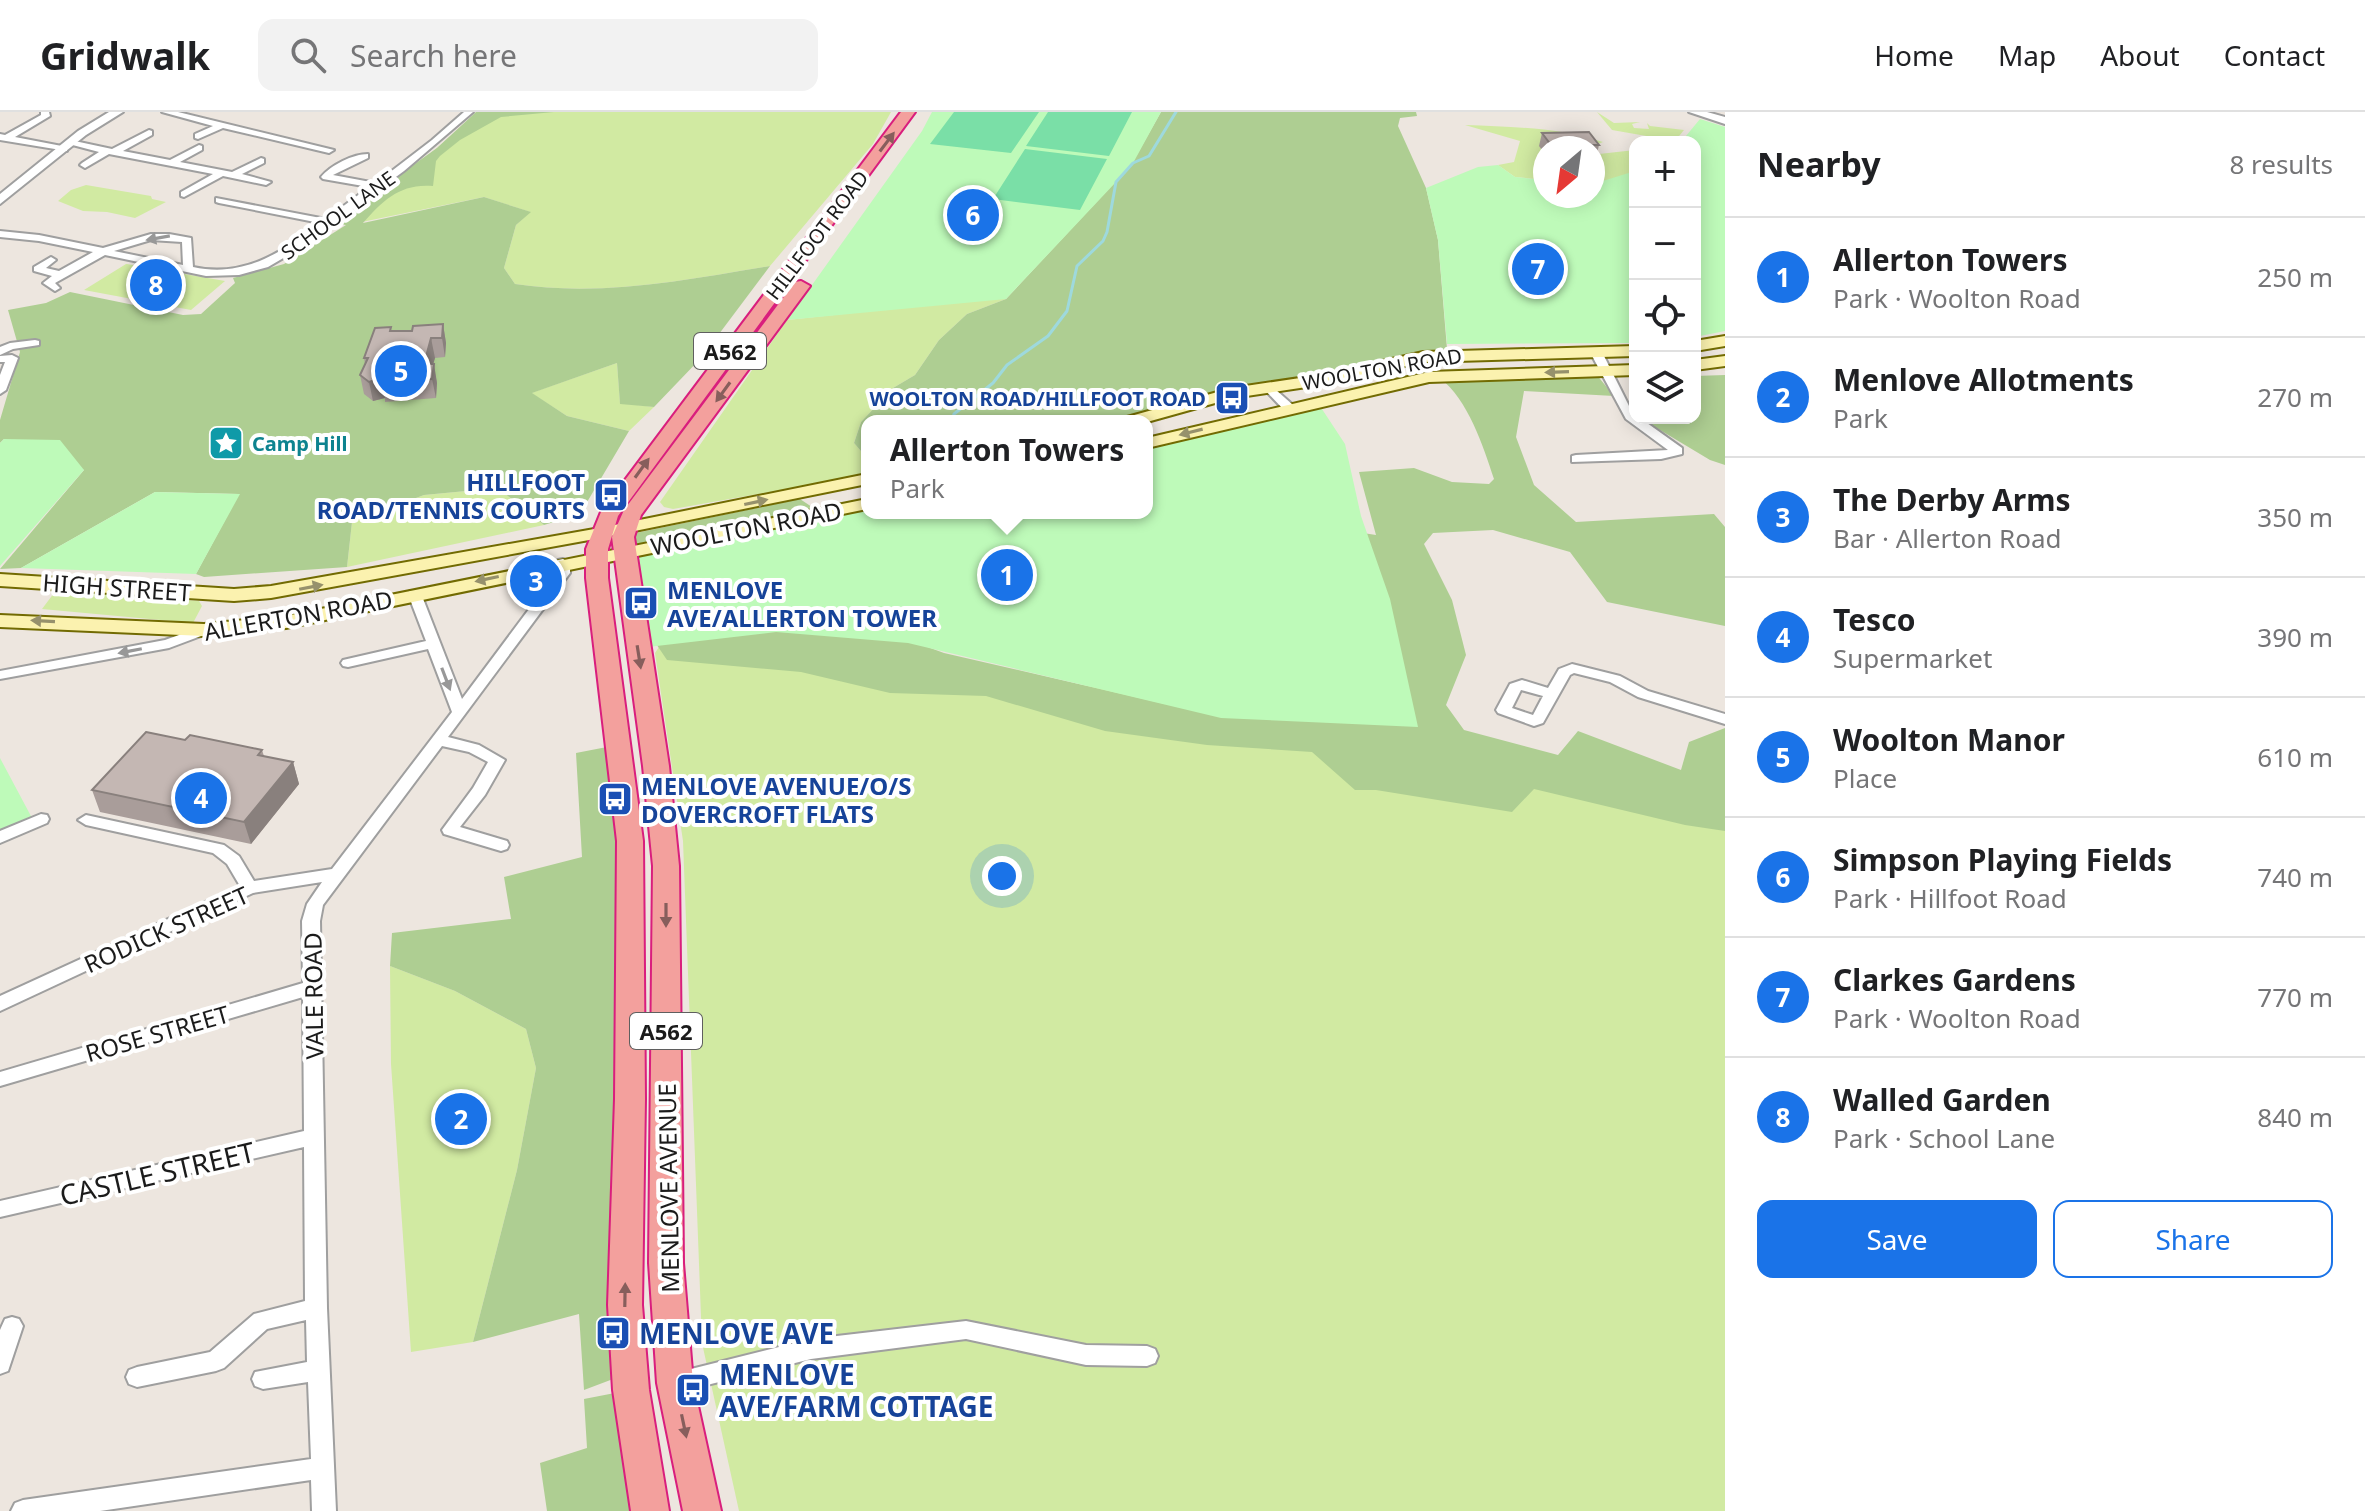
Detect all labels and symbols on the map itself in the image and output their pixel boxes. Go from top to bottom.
one-way arrow [878,132,894,153]
north arrow [1533,136,1605,208]
street label: SCHOOL LANE [275,164,401,266]
street label: HILLFOOT ROAD [760,165,874,305]
pin: 6 [947,185,999,245]
one-way arrow [145,233,170,245]
pin: 7 [1512,239,1564,299]
pin: 8 [130,255,182,315]
road number: A562 [694,333,766,369]
pin: 5 [375,341,427,401]
street label: WOOLTON ROAD [1300,342,1464,396]
one-way arrow [1544,365,1569,378]
bus stop icon: WOOLTON ROAD/HILLFOOT ROAD [1213,379,1251,417]
one-way arrow [716,381,732,402]
place label: WOOLTON ROAD/HILLFOOT ROAD [869,385,1206,412]
place icon: Camp Hill [207,424,245,462]
one-way arrow [1179,426,1204,439]
place label: Camp Hill [252,430,347,457]
one-way arrow [634,457,650,479]
place label: HILLFOOT ROAD/TENNIS COURTS [317,465,585,526]
bus stop icon: HILLFOOT ROAD/TENNIS COURTS [592,476,630,514]
street label: WOOLTON ROAD [648,493,844,563]
one-way arrow [744,495,769,508]
pin: 1 [981,545,1033,605]
pin: 3 [510,551,562,611]
street label: HIGH STREET [42,565,193,609]
one-way arrow [474,573,499,586]
place label: MENLOVE AVE/ALLERTON TOWER [667,573,937,634]
one-way arrow [299,580,324,592]
street label: ALLERTON ROAD [201,582,395,648]
bus stop icon: MENLOVE AVE/ALLERTON TOWER [622,584,660,622]
one-way arrow [30,614,55,627]
one-way arrow [633,644,646,669]
one-way arrow [117,646,142,658]
one-way arrow [440,667,453,691]
pin: 4 [175,768,227,828]
place label: MENLOVE AVENUE/O/S DOVERCROFT FLATS [641,769,911,830]
bus stop icon: MENLOVE AVENUE/O/S DOVERCROFT FLATS [596,780,634,818]
your location [982,856,1022,896]
street label: RODICK STREET [78,878,254,980]
one-way arrow [660,903,672,928]
street label: VALE ROAD [295,932,331,1060]
street label: ROSE STREET [81,997,233,1069]
road number: A562 [630,1013,702,1049]
street label: MENLOVE AVENUE [650,1083,686,1293]
pin: 2 [435,1089,487,1149]
street label: CASTLE STREET [56,1132,259,1214]
one-way arrow [619,1282,631,1307]
bus stop icon: MENLOVE AVE [594,1314,632,1352]
place label: MENLOVE AVE [639,1314,834,1352]
place label: MENLOVE AVE/FARM COTTAGE [719,1355,993,1425]
bus stop icon: MENLOVE AVE/FARM COTTAGE [674,1371,712,1409]
one-way arrow [678,1413,691,1438]

